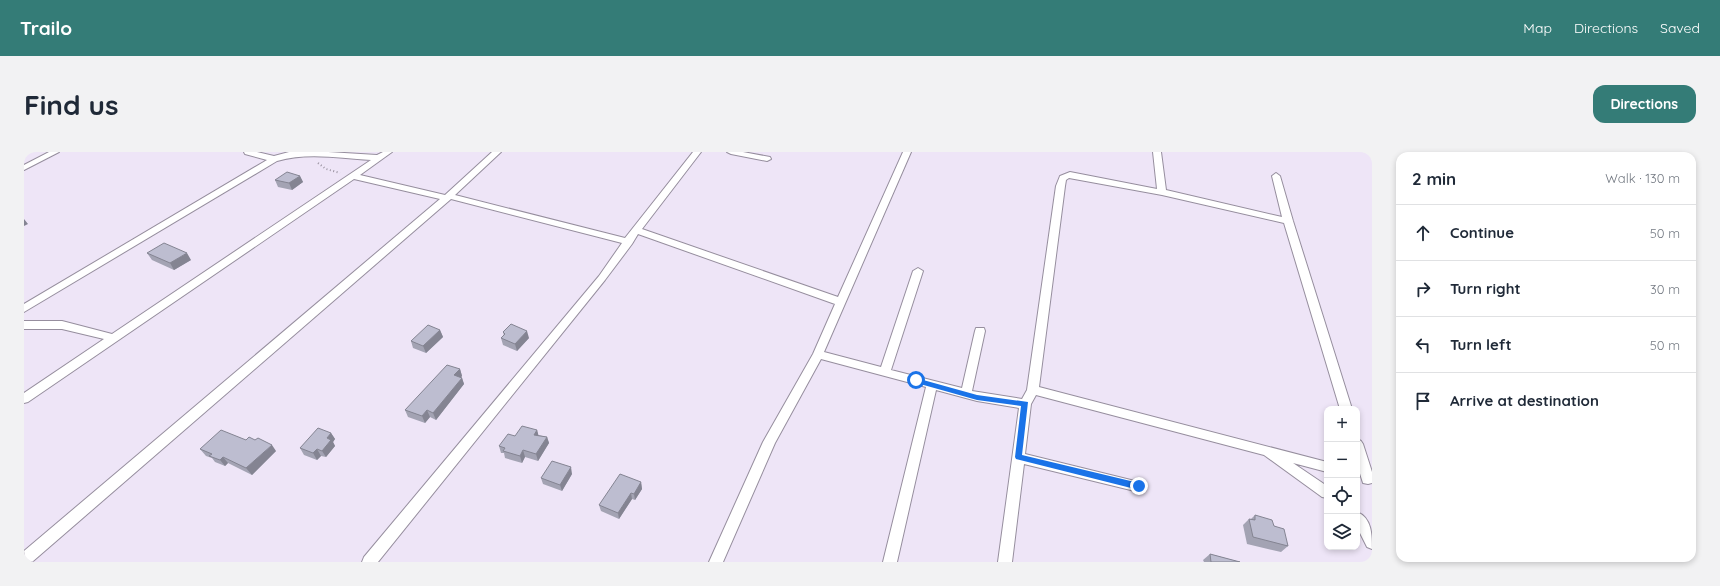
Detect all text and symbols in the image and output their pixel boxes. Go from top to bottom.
text: Trailo [20,16,72,40]
text: Map [1523,19,1552,37]
text: Directions [1574,19,1638,37]
text: Saved [1660,19,1700,37]
button: Directions [1593,85,1696,123]
text: Find us [24,87,118,122]
text: 2 min [1412,168,1456,189]
text: Walk · 130 m [1605,170,1680,186]
icon: ahead [1412,222,1434,244]
text: Continue [1450,223,1514,242]
text: 50 m [1650,225,1680,241]
icon: right [1412,278,1434,300]
text: Turn right [1450,279,1521,298]
text: 30 m [1650,281,1680,297]
icon: left [1412,334,1434,356]
text: Turn left [1450,335,1512,354]
text: 50 m [1650,337,1680,353]
route start [907,371,925,389]
icon: arrive [1412,390,1434,412]
text: Arrive at destination [1450,391,1599,410]
map controls [1324,406,1360,550]
button: + [1324,406,1360,442]
button: − [1324,442,1360,478]
route end [1130,477,1148,495]
button: locate [1324,478,1360,514]
button: layers [1324,514,1360,550]

